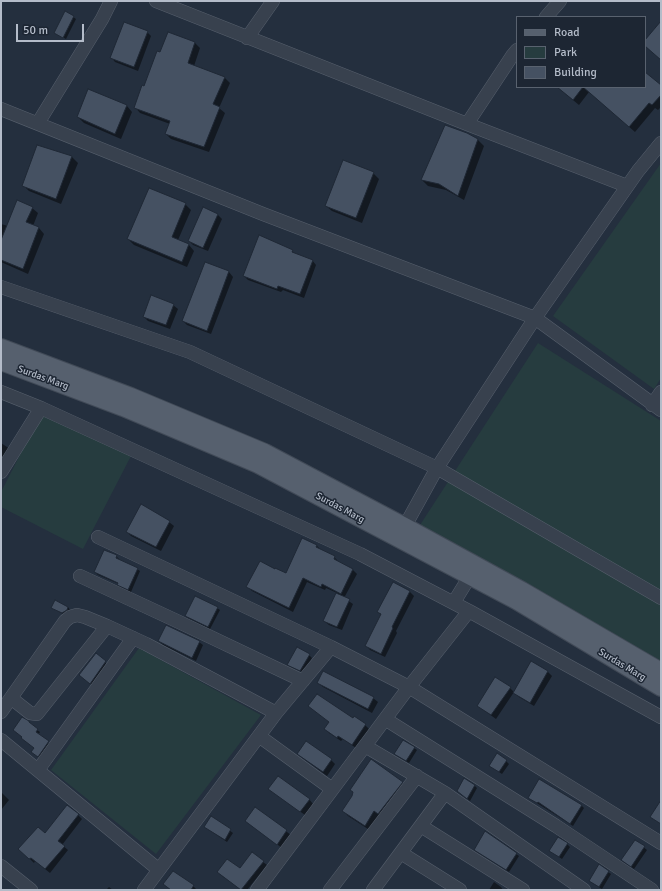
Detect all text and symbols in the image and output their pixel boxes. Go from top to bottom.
scale bar [18,16,86,42]
legend [516,16,646,88]
text: 50 m [23,23,48,38]
text: Road [554,25,580,40]
text: Park [554,45,577,60]
text: Building [554,65,597,80]
street label: Surdas Marg [16,363,70,393]
street label: Surdas Marg [314,490,366,526]
street label: Surdas Marg [596,646,648,684]

